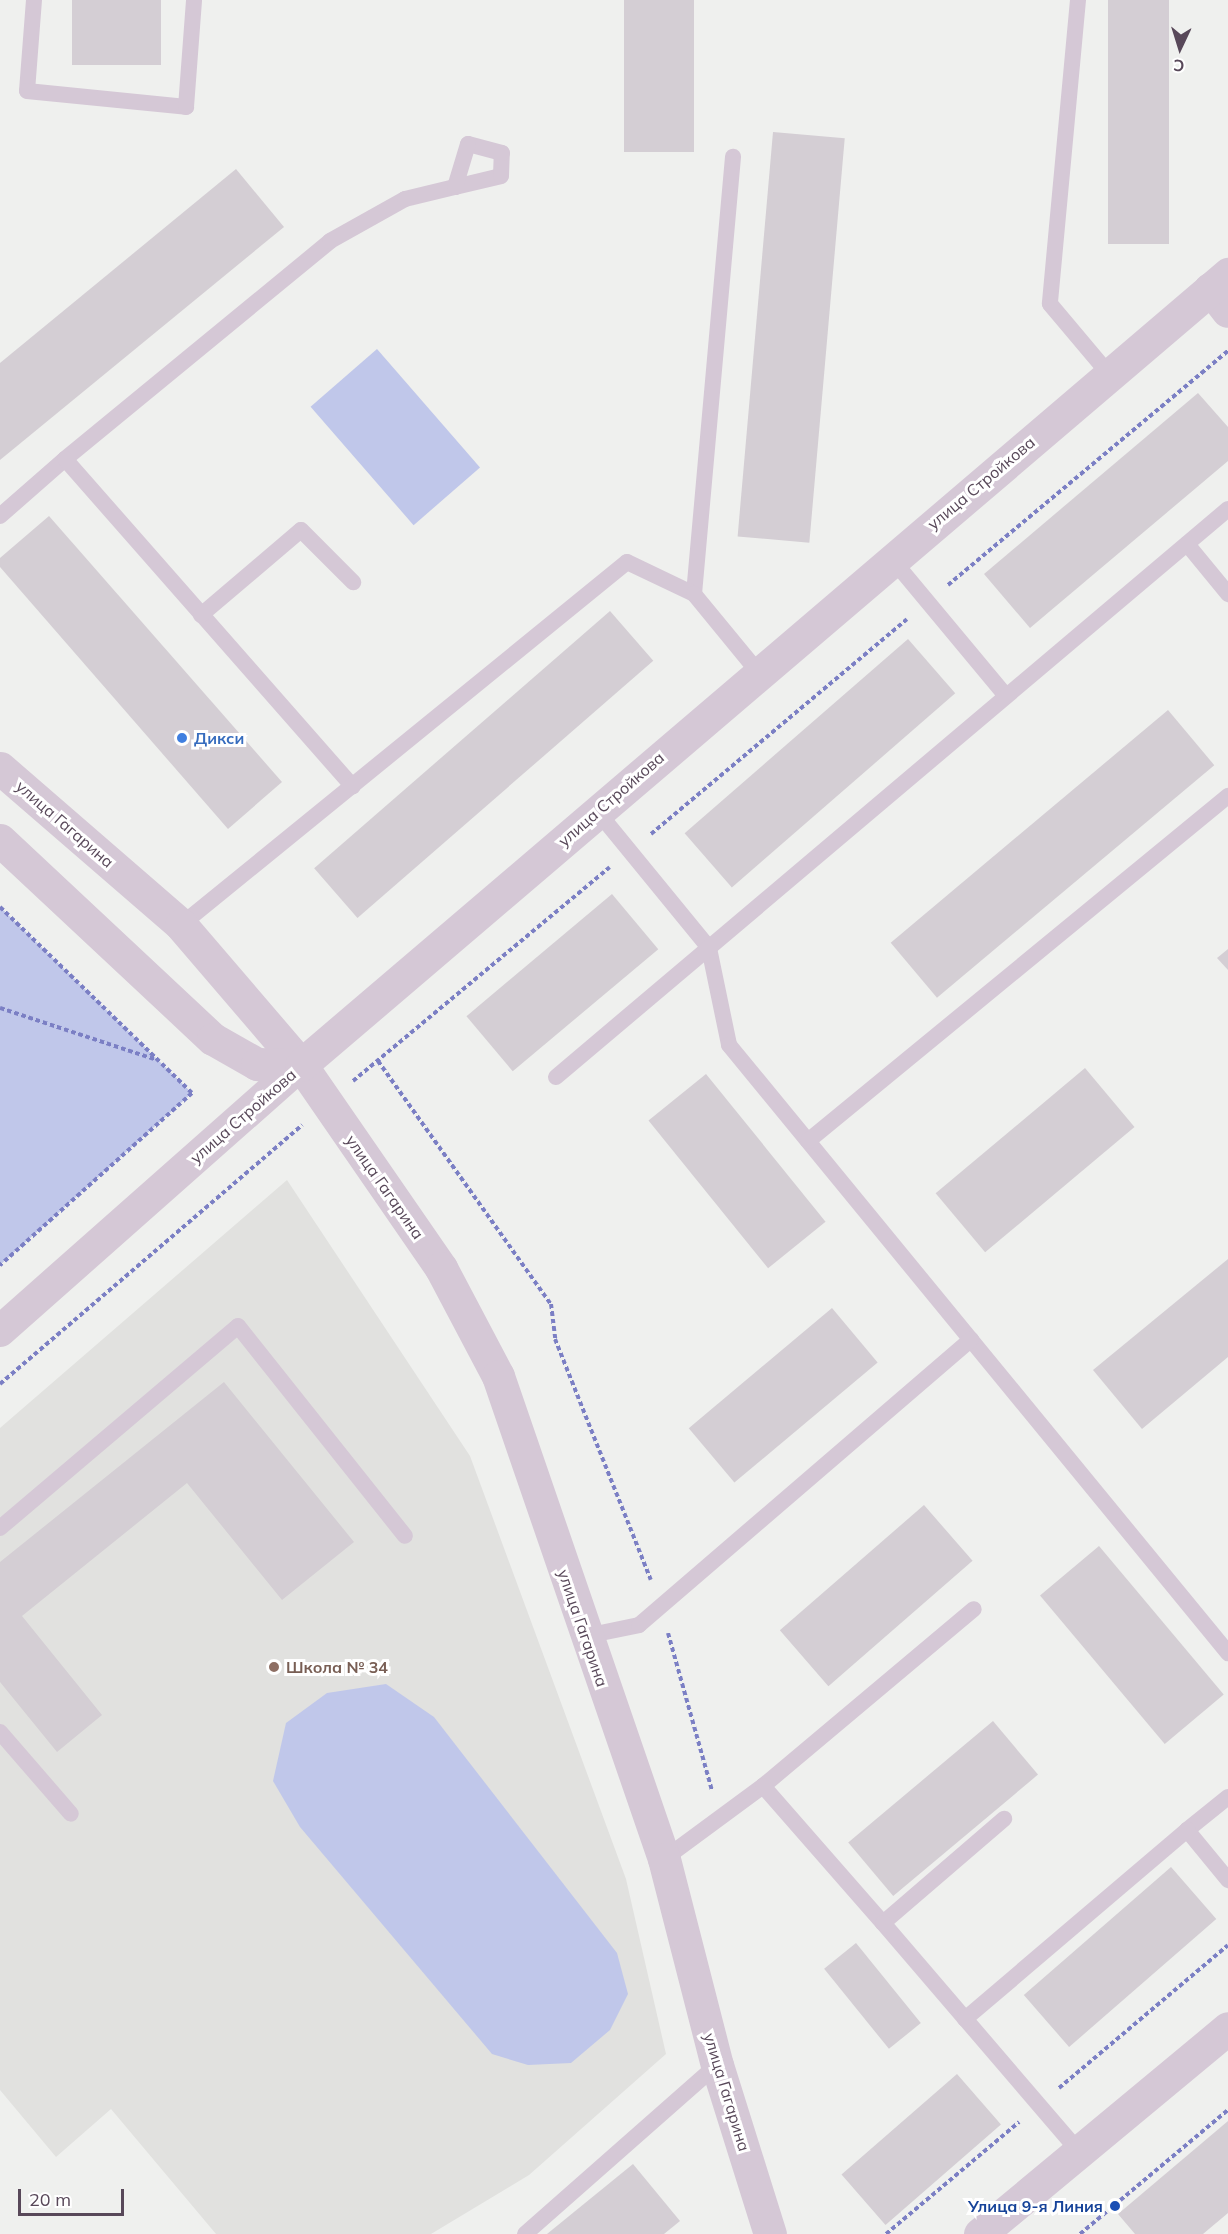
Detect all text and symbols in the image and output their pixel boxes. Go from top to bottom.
north arrow [1150,18,1210,78]
text: С [1173,56,1185,76]
street label: улица Стройкова [923,433,1039,533]
place label: Дикси [194,728,244,748]
marker: Дикси [175,731,189,745]
street label: улица Стройкова [554,748,668,850]
street label: улица Гагарина [12,776,118,872]
street label: улица Стройкова [186,1065,300,1167]
street label: улица Гагарина [342,1131,428,1243]
street label: улица Гагарина [554,1567,612,1689]
place label: Школа № 34 [286,1657,388,1677]
marker: Школа № 34 [267,1660,281,1674]
street label: улица Гагарина [700,2030,754,2154]
scale bar [21,2177,128,2215]
text: 20 m [29,2188,71,2211]
place label: Улица 9-я Линия [968,2196,1103,2216]
marker: Улица 9-я Линия [1108,2199,1122,2213]

